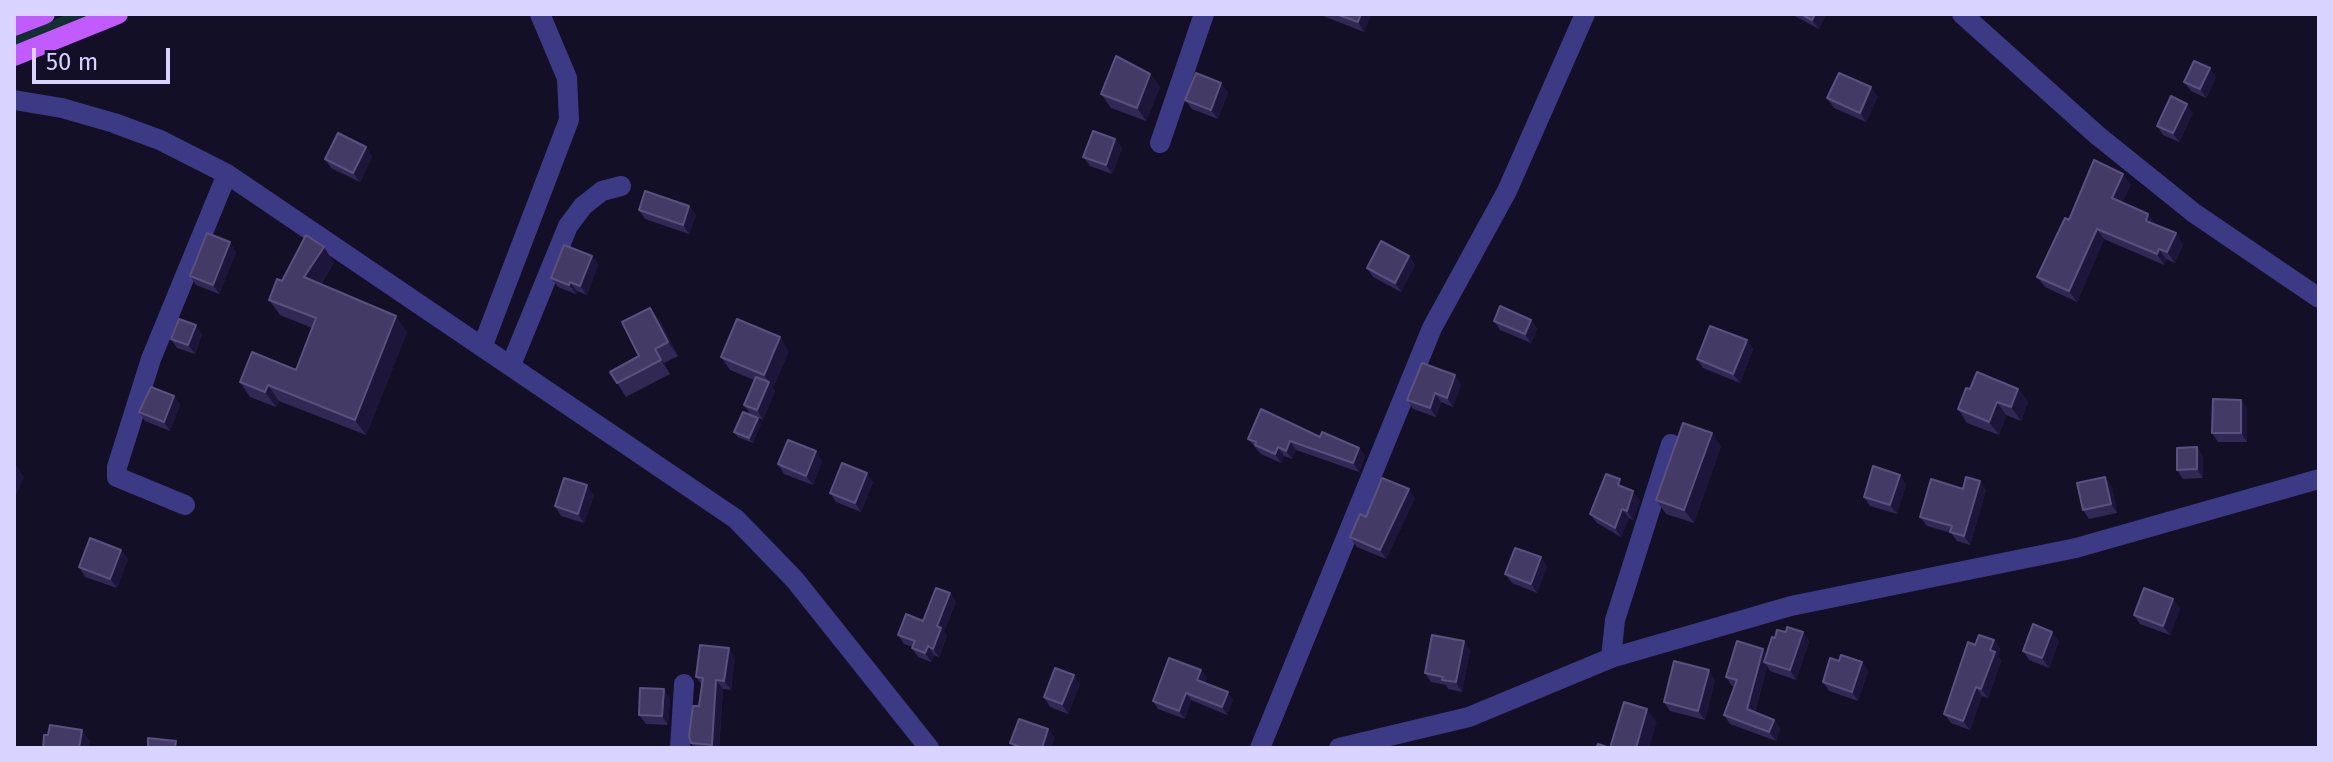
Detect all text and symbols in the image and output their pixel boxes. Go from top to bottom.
scale bar [36,32,174,82]
text: 50 m [46,48,98,76]

